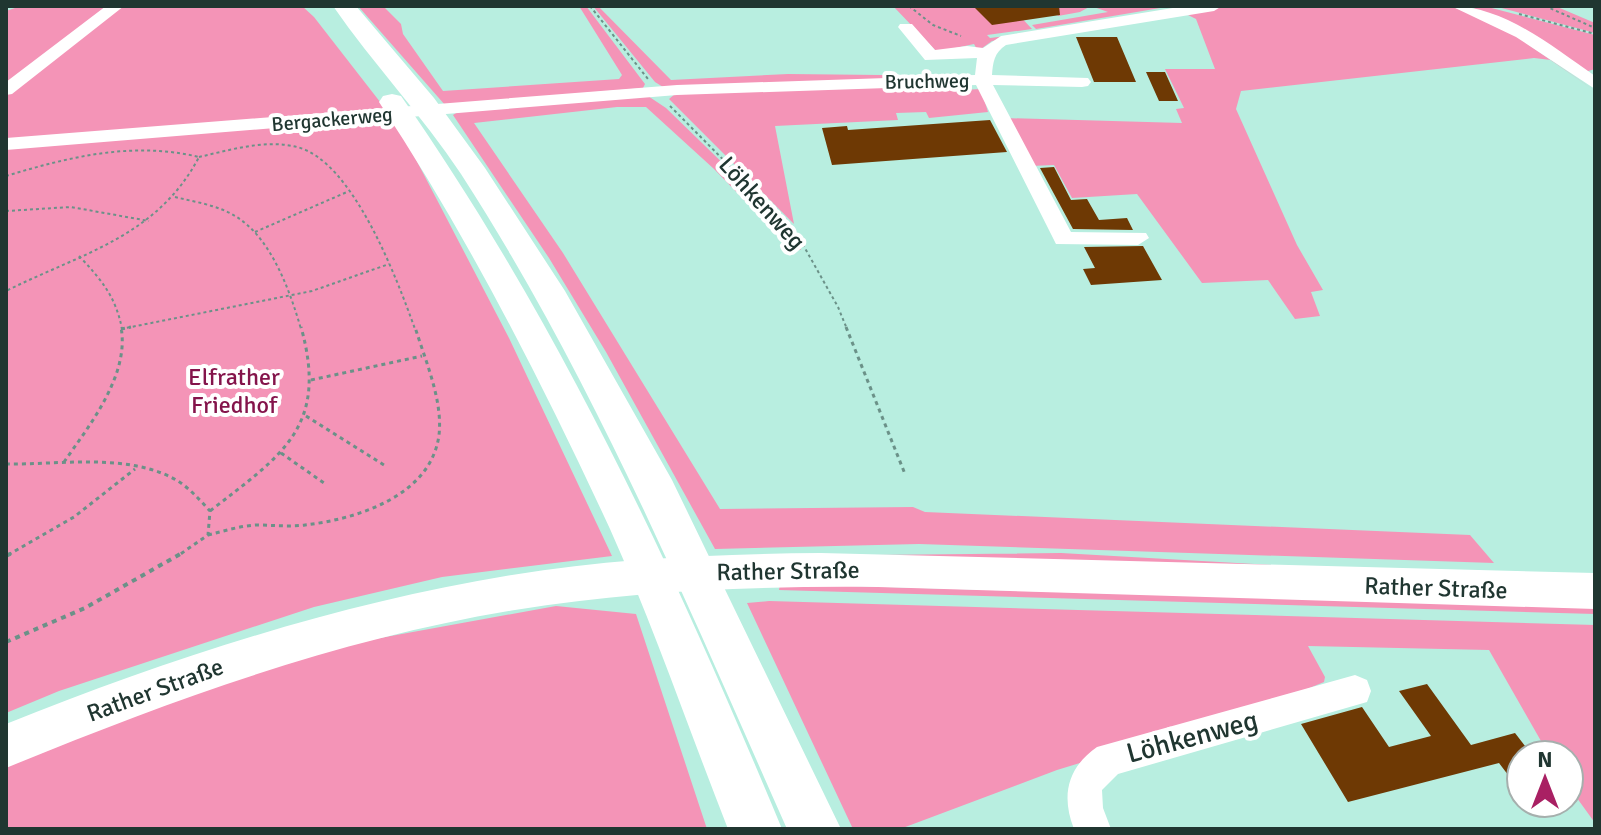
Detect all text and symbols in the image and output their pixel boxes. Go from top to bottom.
street label: Bruchweg [884,68,970,95]
street label: Bergackerweg [270,102,394,137]
street label: Löhkenweg [712,150,812,256]
park label: Elfrather Friedhof [188,362,280,420]
street label: Rather Straße [716,555,860,587]
street label: Rather Straße [1364,571,1508,605]
street label: Rather Straße [83,651,227,729]
street label: Löhkenweg [1123,703,1262,771]
north arrow [1505,739,1585,819]
text: N [1537,746,1553,773]

